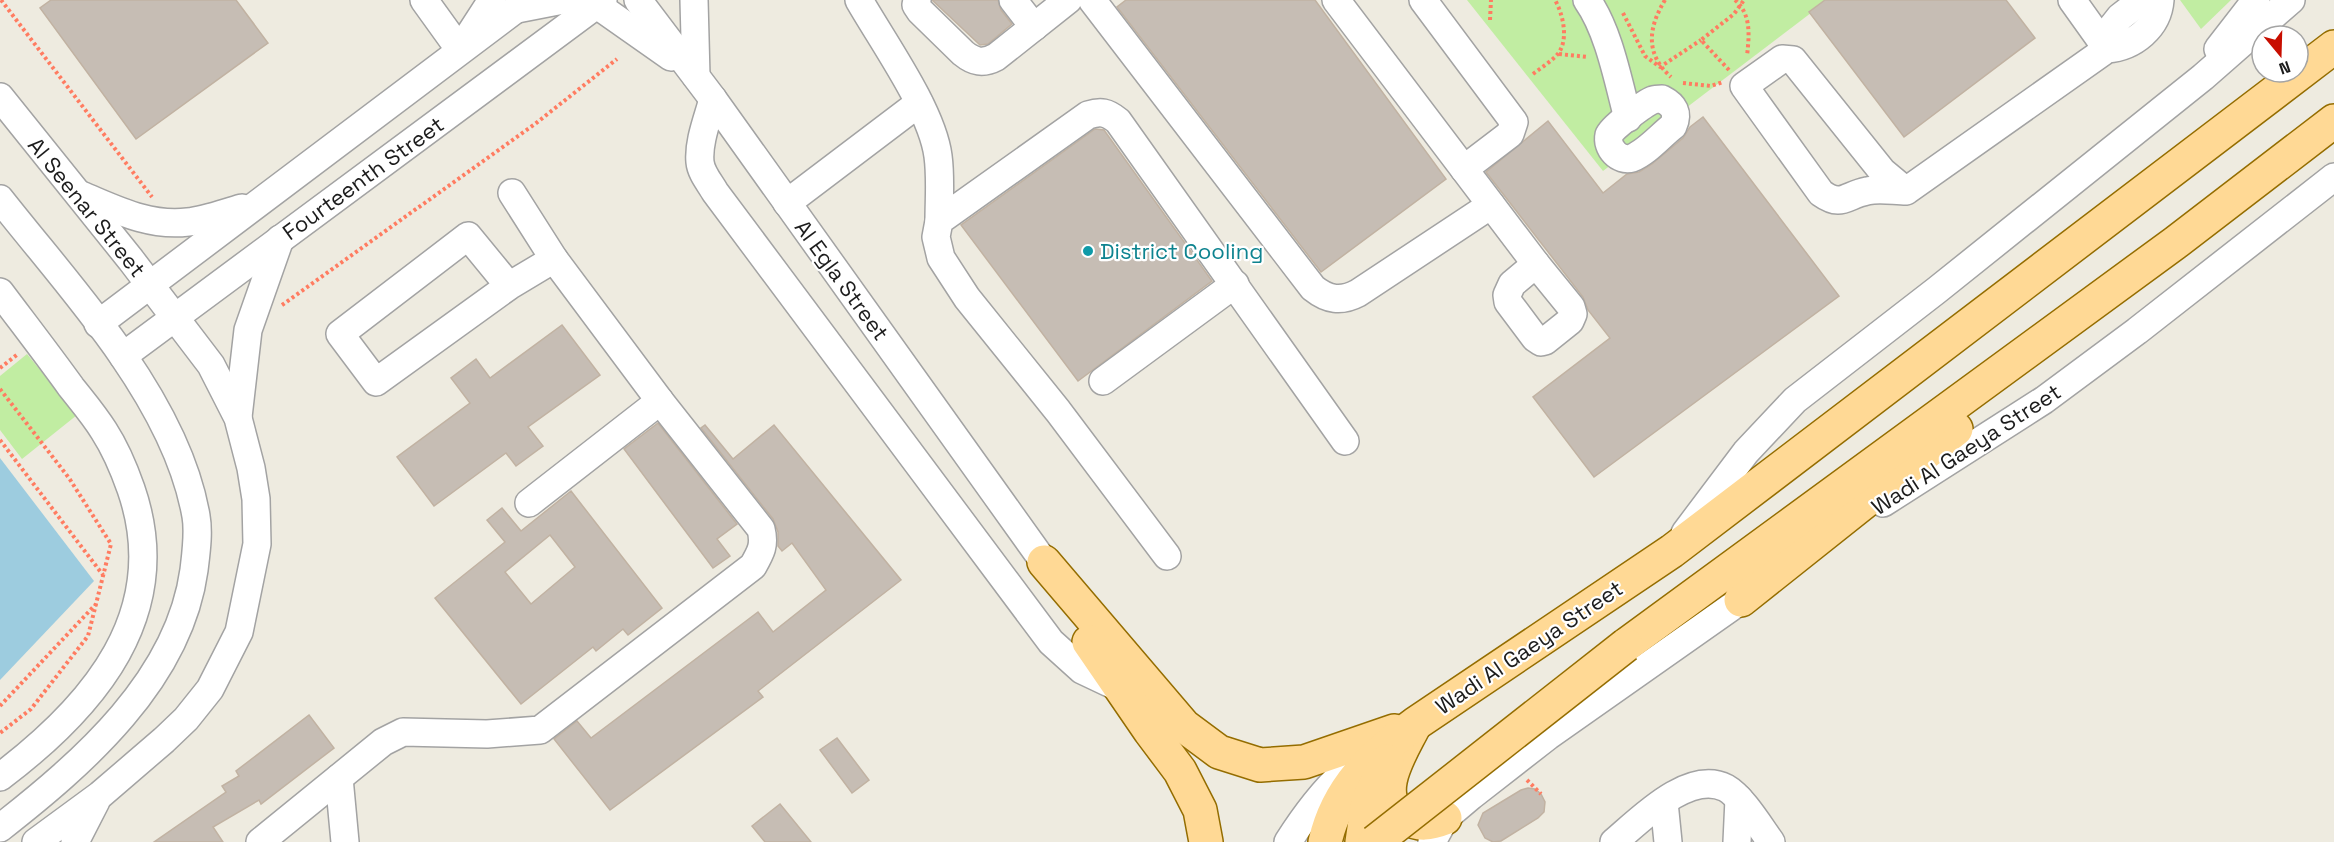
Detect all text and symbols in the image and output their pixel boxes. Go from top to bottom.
north arrow [2250,24,2310,84]
text: N [2276,56,2293,79]
street label: Fourteenth Street [277,110,449,246]
street label: Al Seenar Street [22,131,152,283]
street label: Al Egla Street [789,214,895,346]
place label: District Cooling [1100,237,1263,265]
marker: District Cooling [1081,244,1095,258]
street label: Wadi Al Gaeya Street [1866,377,2066,521]
street label: Wadi Al Gaeya Street [1430,574,1628,720]

